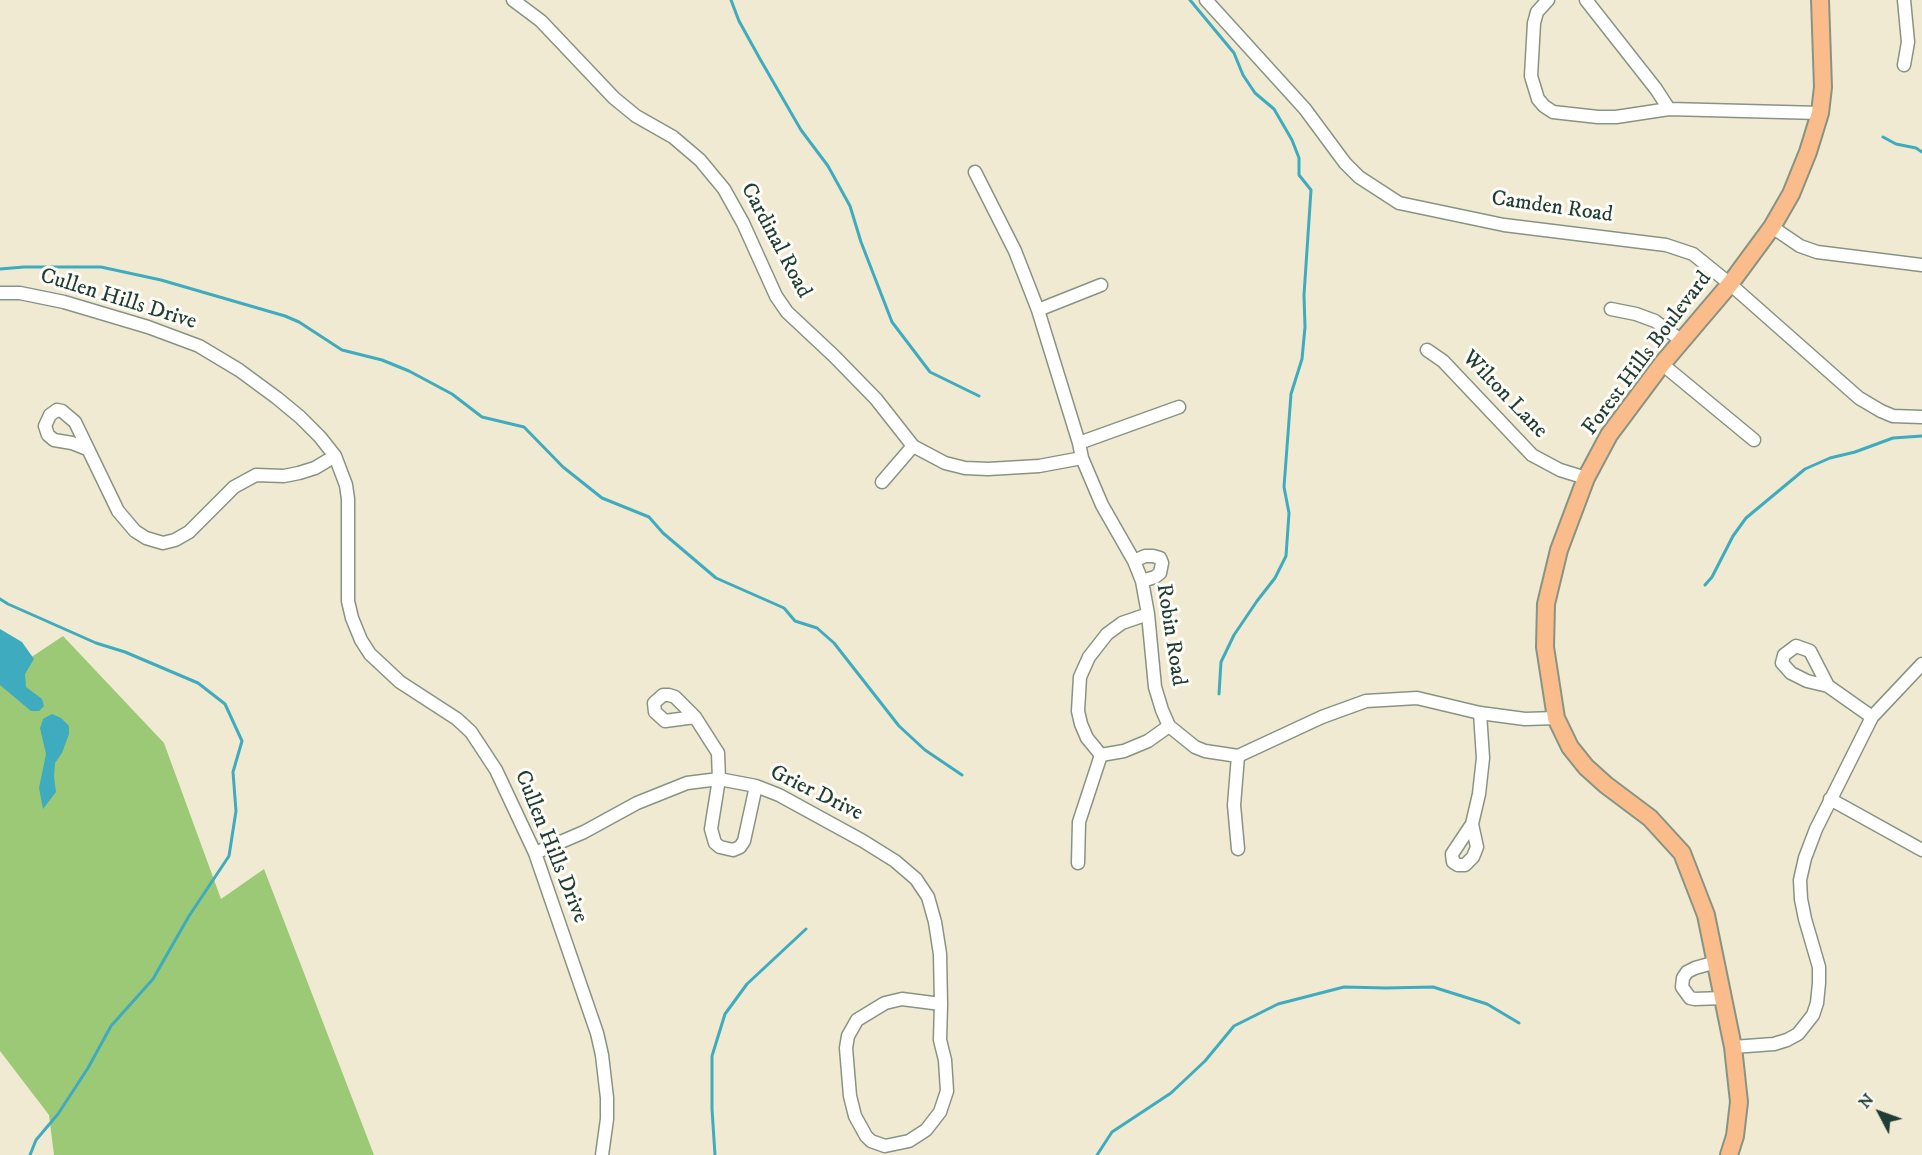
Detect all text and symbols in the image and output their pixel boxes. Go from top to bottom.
street label: Cardinal Road [734,179,816,303]
street label: Camden Road [1490,186,1614,230]
street label: Cullen Hills Drive [37,264,199,336]
street label: Forest Hills Boulevard [1578,267,1718,441]
street label: Wilton Lane [1456,346,1552,444]
street label: Robin Road [1149,582,1191,688]
street label: Grier Drive [765,760,867,828]
street label: Cullen Hills Drive [507,767,593,927]
north arrow [1850,1083,1910,1143]
text: N [1855,1090,1878,1113]

